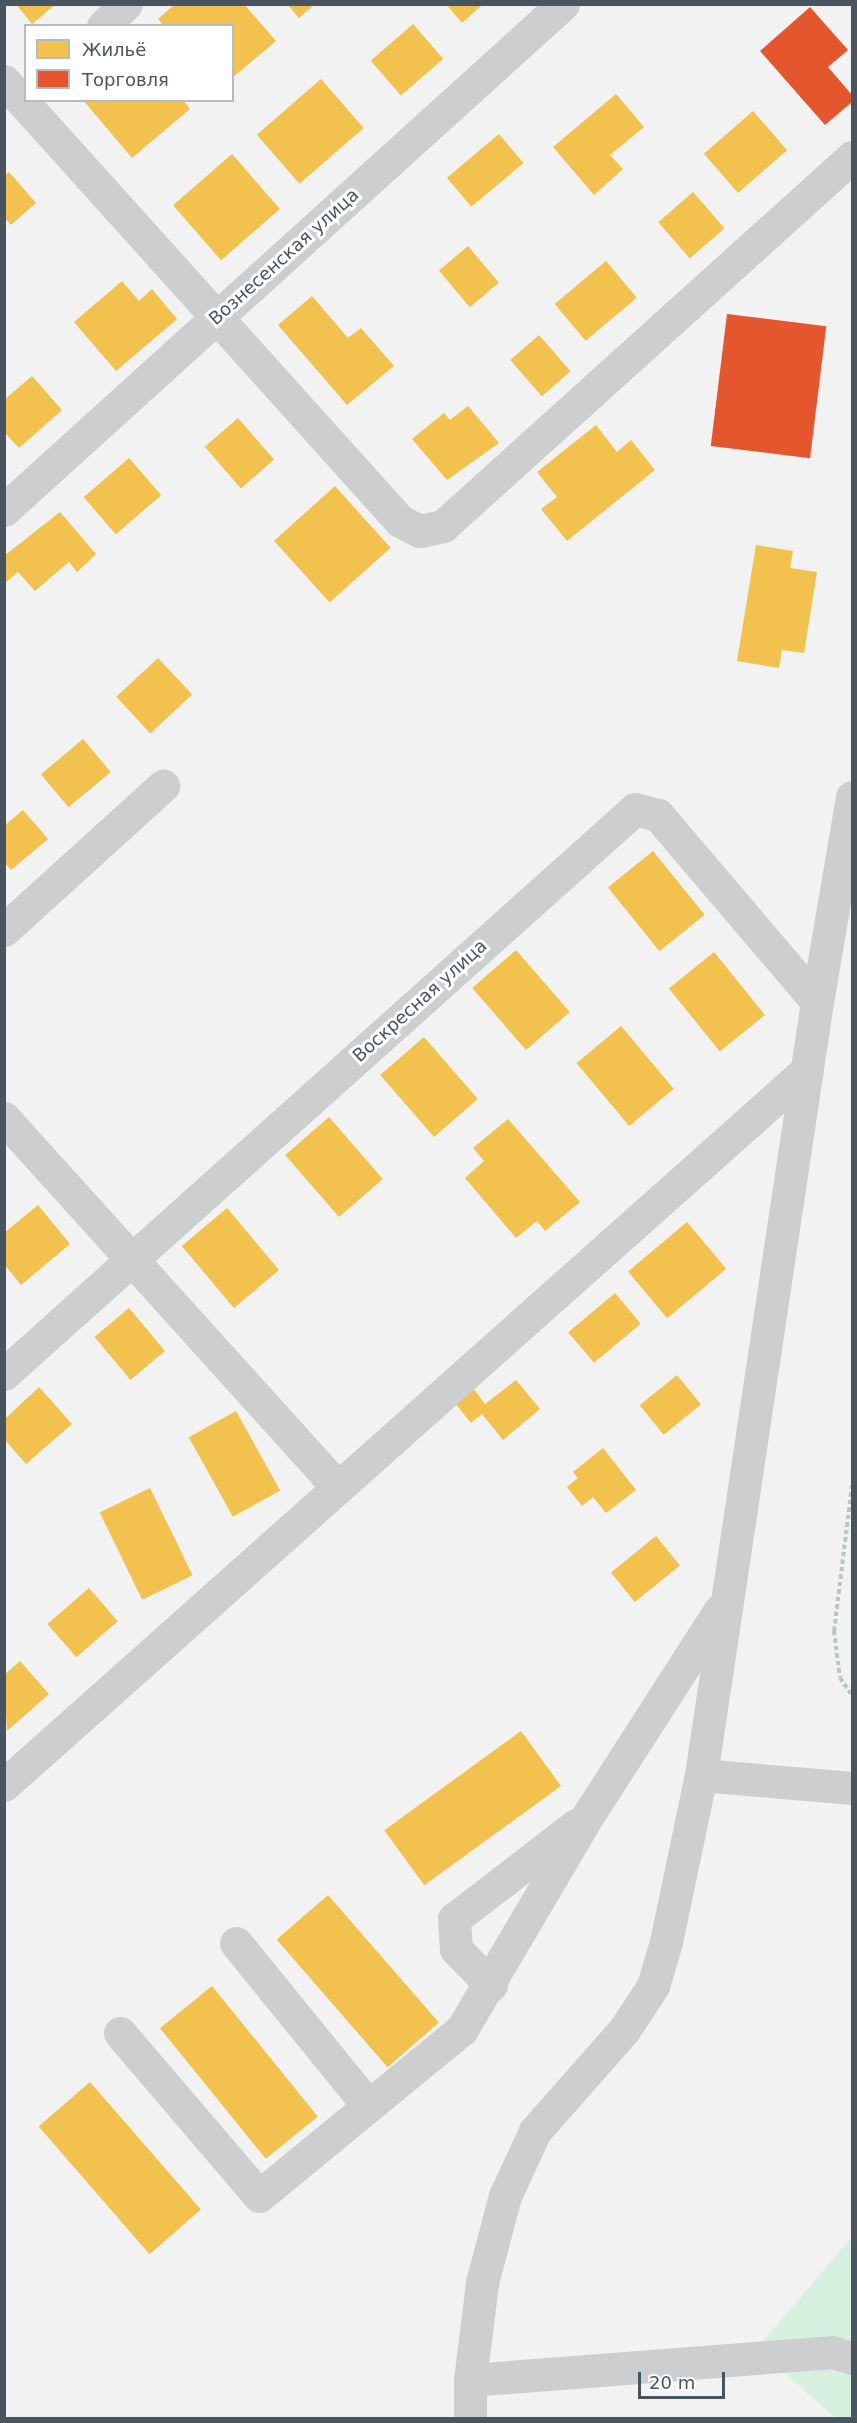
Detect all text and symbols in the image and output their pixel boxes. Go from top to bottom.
legend [24,24,234,102]
text: Жильё [82,39,146,60]
text: Торговля [82,69,169,90]
street label: Вознесенская улица [205,184,363,330]
street label: Воскресная улица [348,935,492,1067]
scale bar [641,2360,728,2398]
text: 20 m [649,2372,695,2393]

